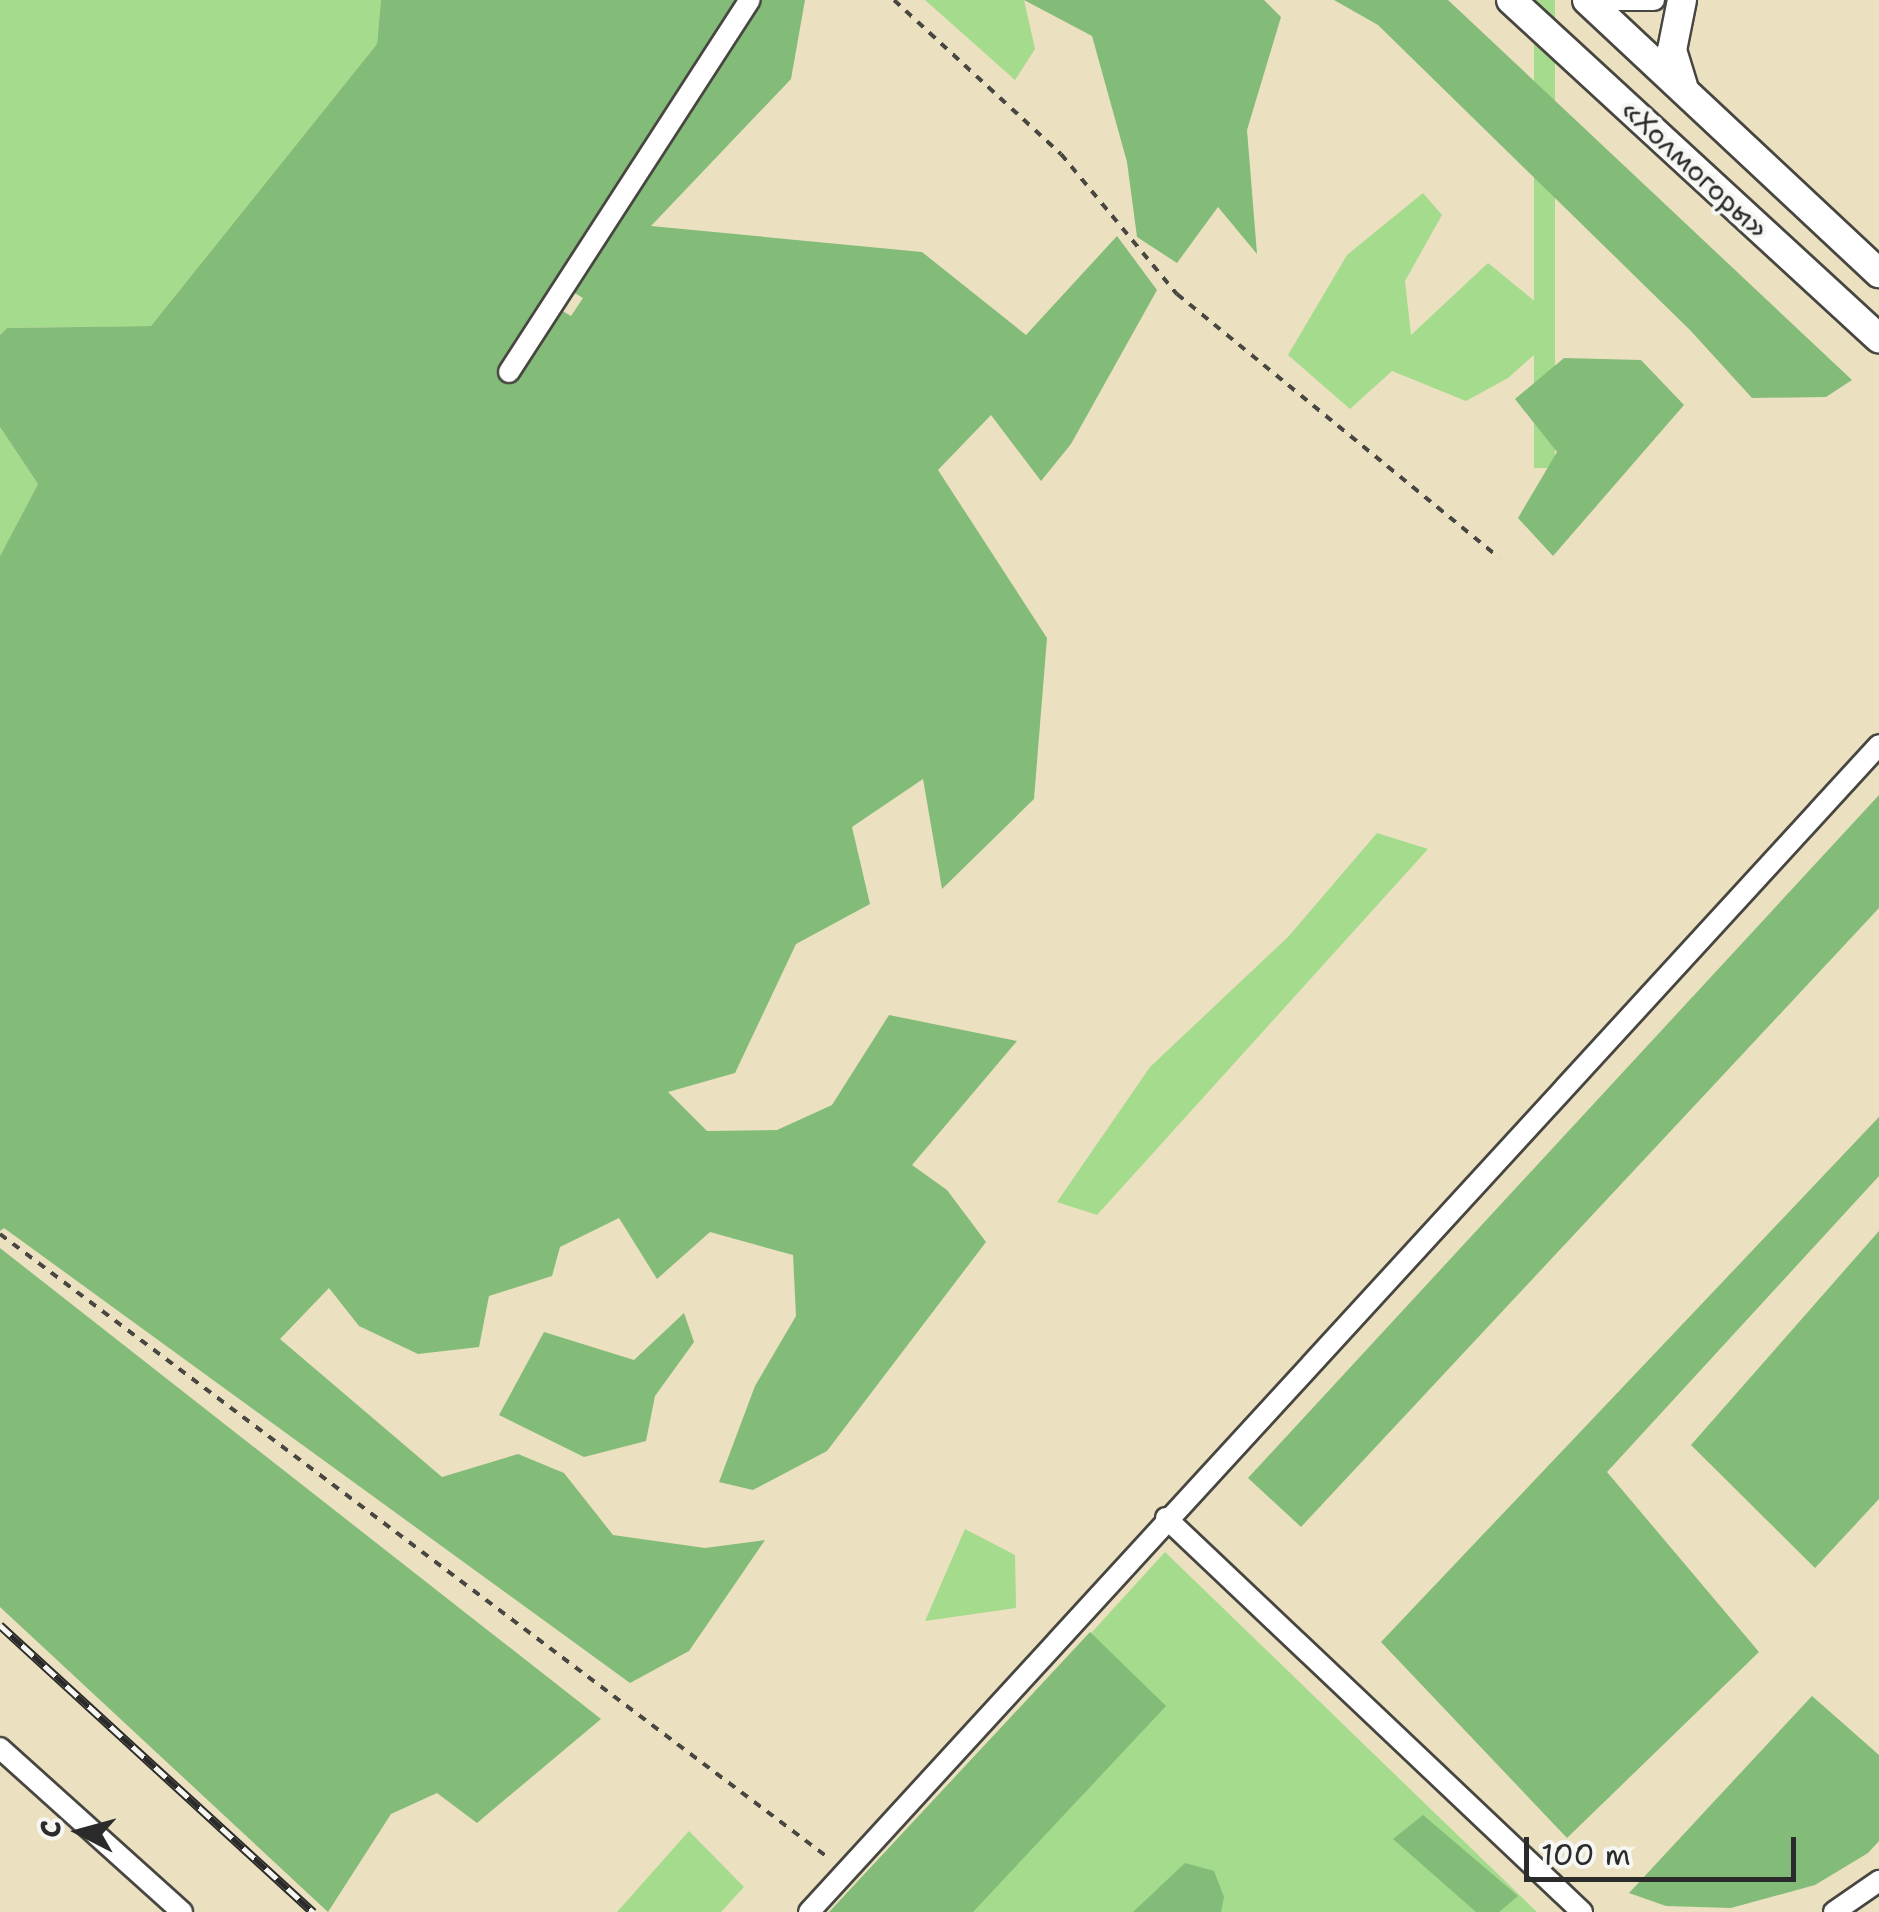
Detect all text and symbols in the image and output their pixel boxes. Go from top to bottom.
street label: «Холмогоры» [1615,93,1775,245]
north arrow [30,1782,130,1882]
scale bar [1529,1817,1802,1879]
text: С [30,1818,70,1839]
text: 100 m [1541,1834,1631,1875]

